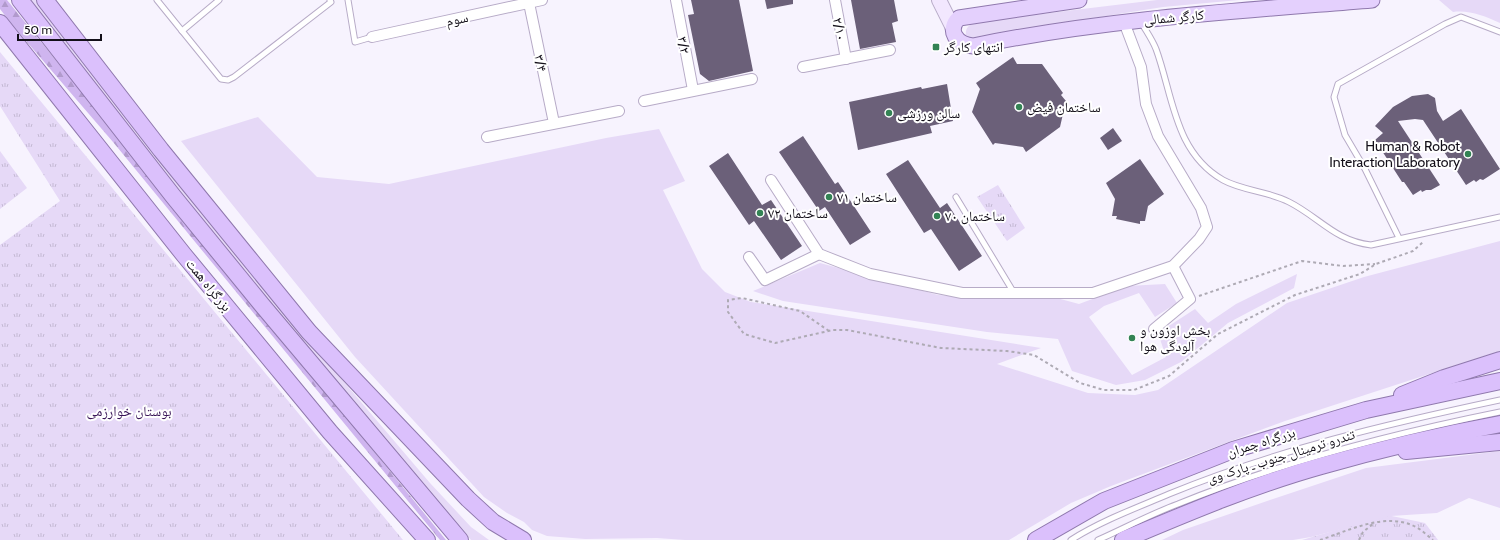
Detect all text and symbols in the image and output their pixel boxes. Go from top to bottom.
street label: کارگر شمالی [1143,5,1205,29]
street label: سوم [444,8,470,31]
scale bar [18,16,101,42]
street label: ۲/۱۰ [829,16,851,42]
text: 50 m [24,22,52,37]
street label: ۳/۲ [674,35,694,55]
place label: انتهای کارگر [943,38,1003,56]
marker: انتهای کارگر [931,42,941,52]
street label: ۳/۴ [530,53,552,73]
place label: ساختمان فیض [1027,98,1101,116]
marker: ساختمان فیض [1014,102,1024,112]
place label: سالن ورزشی [897,104,960,122]
marker: سالن ورزشی [884,108,894,118]
place label: Human & Robot Interaction Laboratory [1329,137,1460,171]
marker: Human & Robot Interaction Laboratory [1463,149,1473,159]
place label: ساختمان ۷۱ [837,188,897,206]
marker: ساختمان ۷۱ [824,192,834,202]
place label: ساختمان ۷۲ [768,204,828,222]
place label: ساختمان ۷۰ [945,207,1005,225]
marker: ساختمان ۷۲ [755,208,765,218]
marker: ساختمان ۷۰ [932,211,942,221]
street label: بزرگراه همت [182,255,236,315]
place label: بخش اوزون و آلودگی هوا [1140,321,1210,355]
marker: بخش اوزون و آلودگی هوا [1127,333,1137,343]
park label: بوستان خوارزمی [86,402,172,420]
street label: بزرگراه چمران [1225,423,1297,461]
street label: تندرو ترمینال جنوب ـ پارک وی [1205,425,1357,487]

